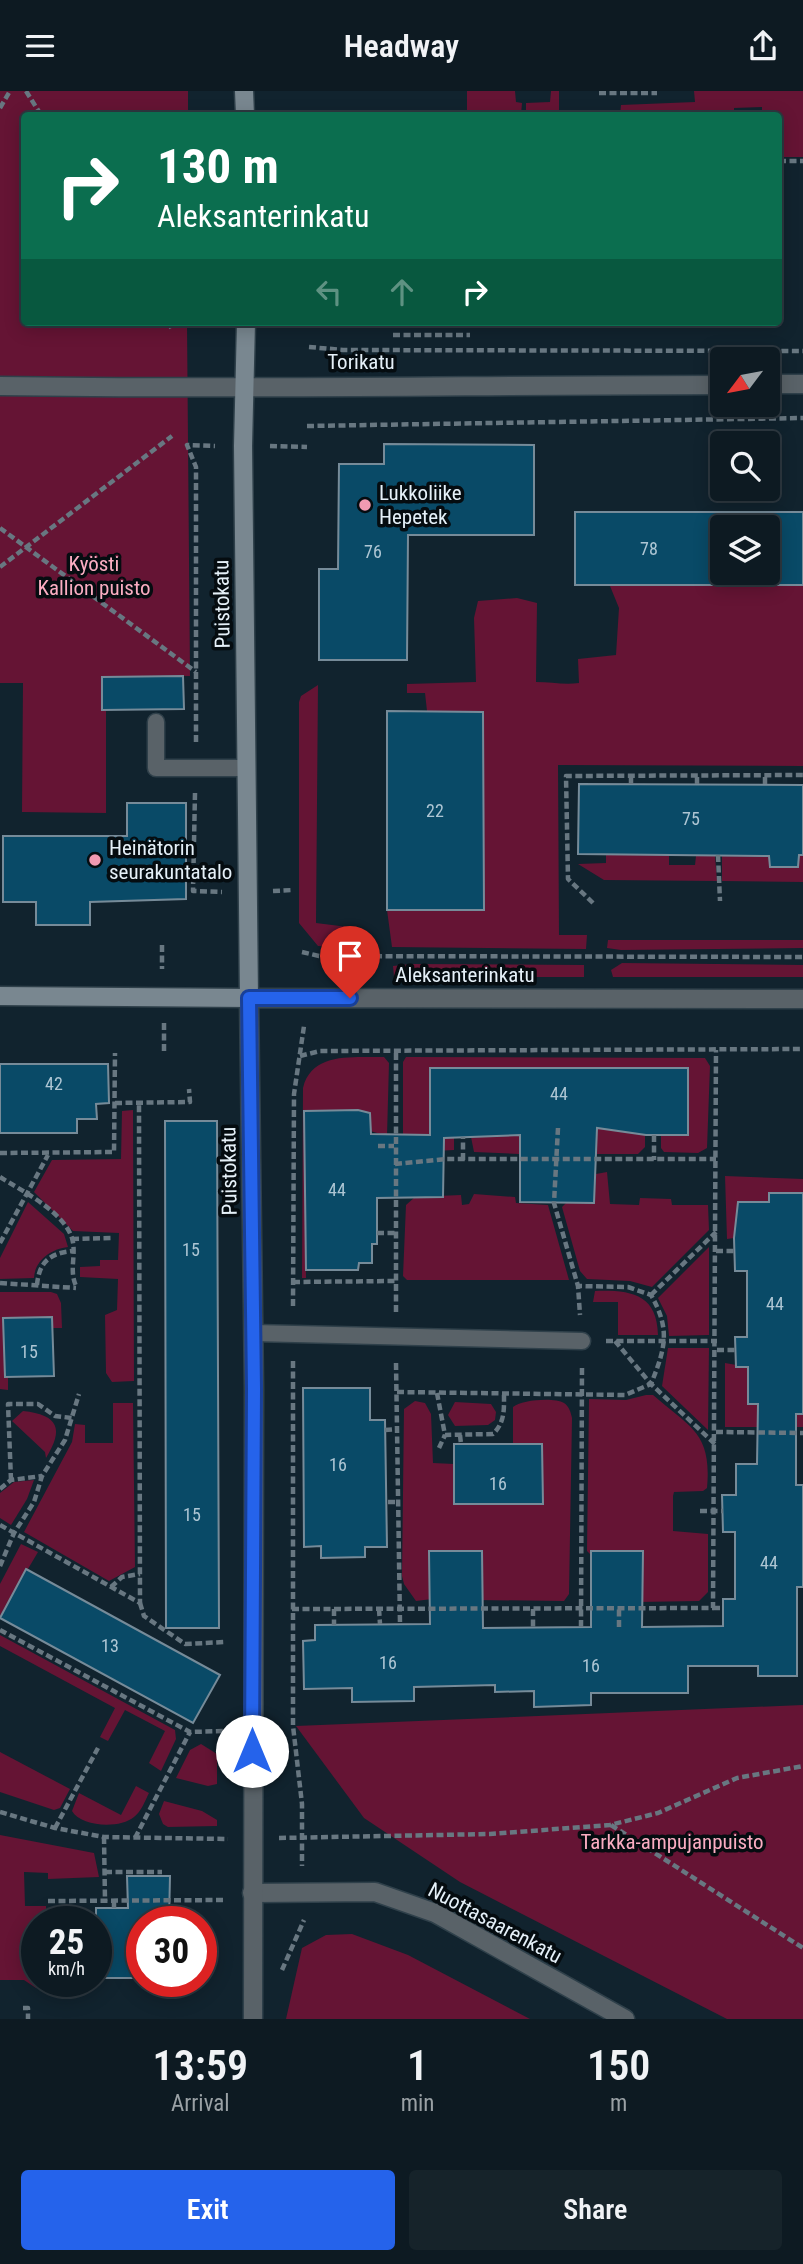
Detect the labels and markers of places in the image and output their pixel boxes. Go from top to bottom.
place label: Lukkoliike Hepetek [379,481,462,529]
marker: Lukkoliike Hepetek [357,497,373,513]
place label: Heinätorin seurakuntatalo [109,836,232,884]
marker: Heinätorin seurakuntatalo [87,852,103,868]
pin [320,926,380,998]

